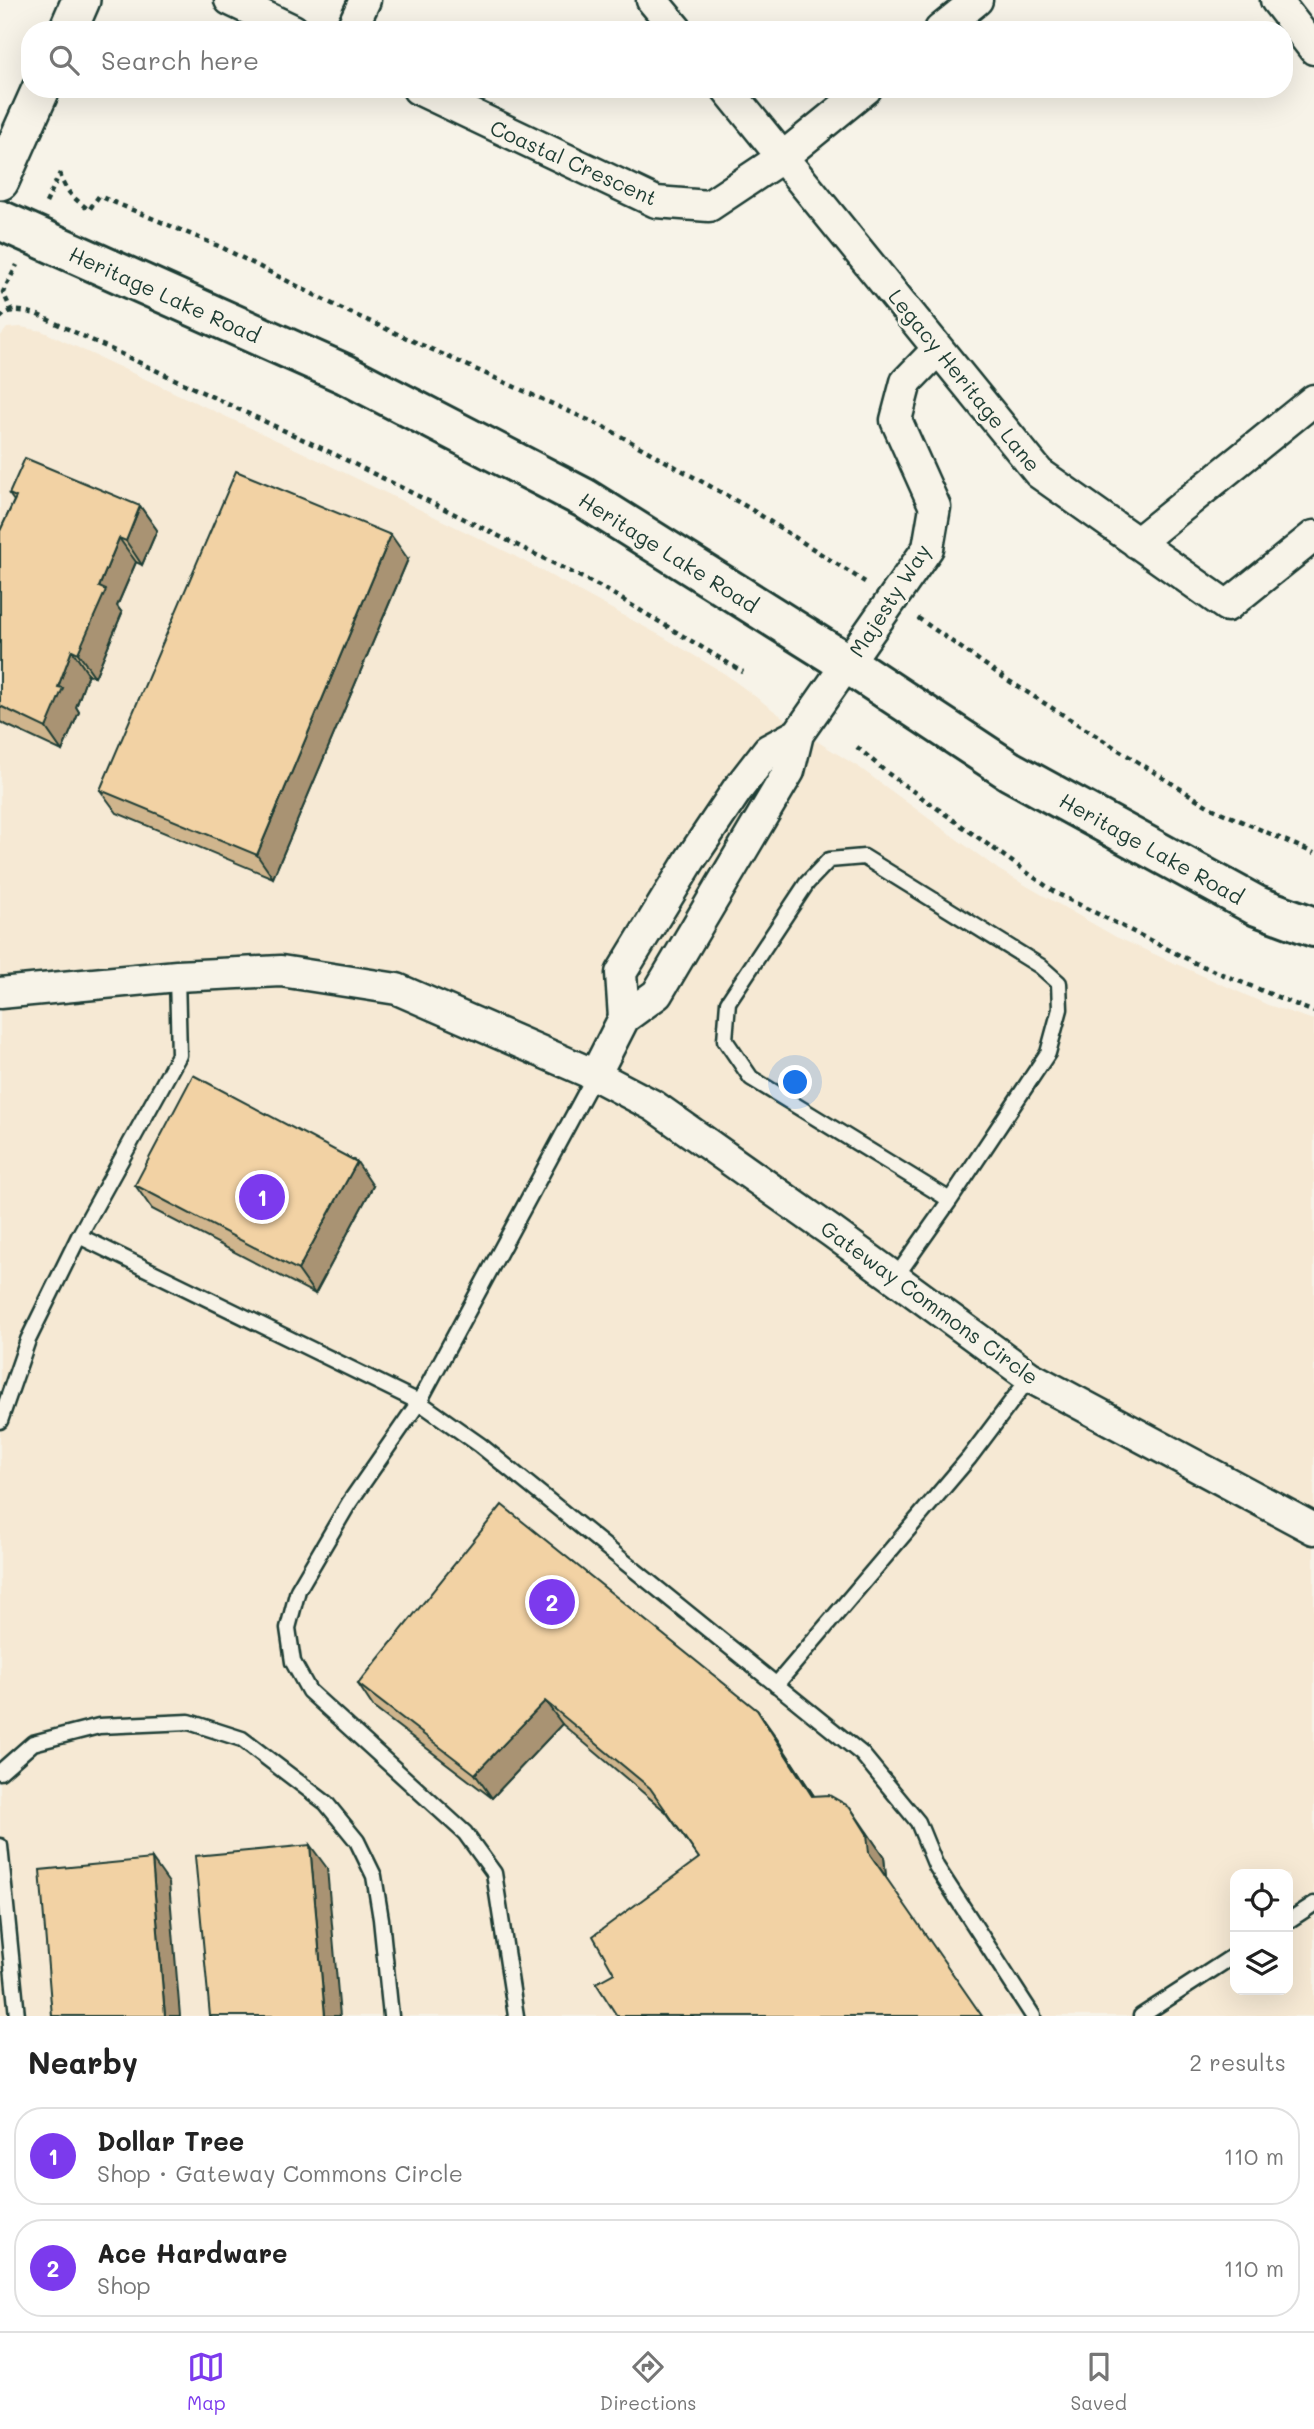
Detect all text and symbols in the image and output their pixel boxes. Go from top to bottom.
search box [21,21,1293,98]
icon: search [45,41,83,79]
text: Search here [101,43,259,77]
street label: Coastal Crescent [486,113,662,211]
street label: Heritage Lake Road [65,240,265,348]
street label: Legacy Heritage Lane [883,283,1047,477]
street label: Heritage Lake Road [574,486,764,618]
street label: Majesty Way [842,538,936,662]
street label: Heritage Lake Road [1055,786,1249,910]
your location [778,1065,812,1099]
pin: 1 [239,1171,285,1223]
street label: Gateway Commons Circle [816,1214,1044,1390]
pin: 2 [529,1576,575,1628]
map controls [1230,1869,1293,1995]
button: locate [1230,1869,1293,1932]
button: layers [1230,1932,1293,1995]
text: Nearby [28,2042,138,2082]
text: 2 results [1189,2047,1286,2077]
text: Dollar Tree [97,2124,244,2158]
text: 1 [48,2141,58,2171]
text: 110 m [1224,2141,1284,2171]
text: Shop · Gateway Commons Circle [97,2158,463,2188]
text: Ace Hardware [97,2236,287,2270]
text: 2 [47,2253,59,2283]
text: 110 m [1224,2253,1284,2283]
text: Shop [97,2270,151,2300]
tab: Map [187,2348,226,2415]
tab: Directions [600,2348,696,2415]
tab: Saved [1071,2348,1127,2415]

